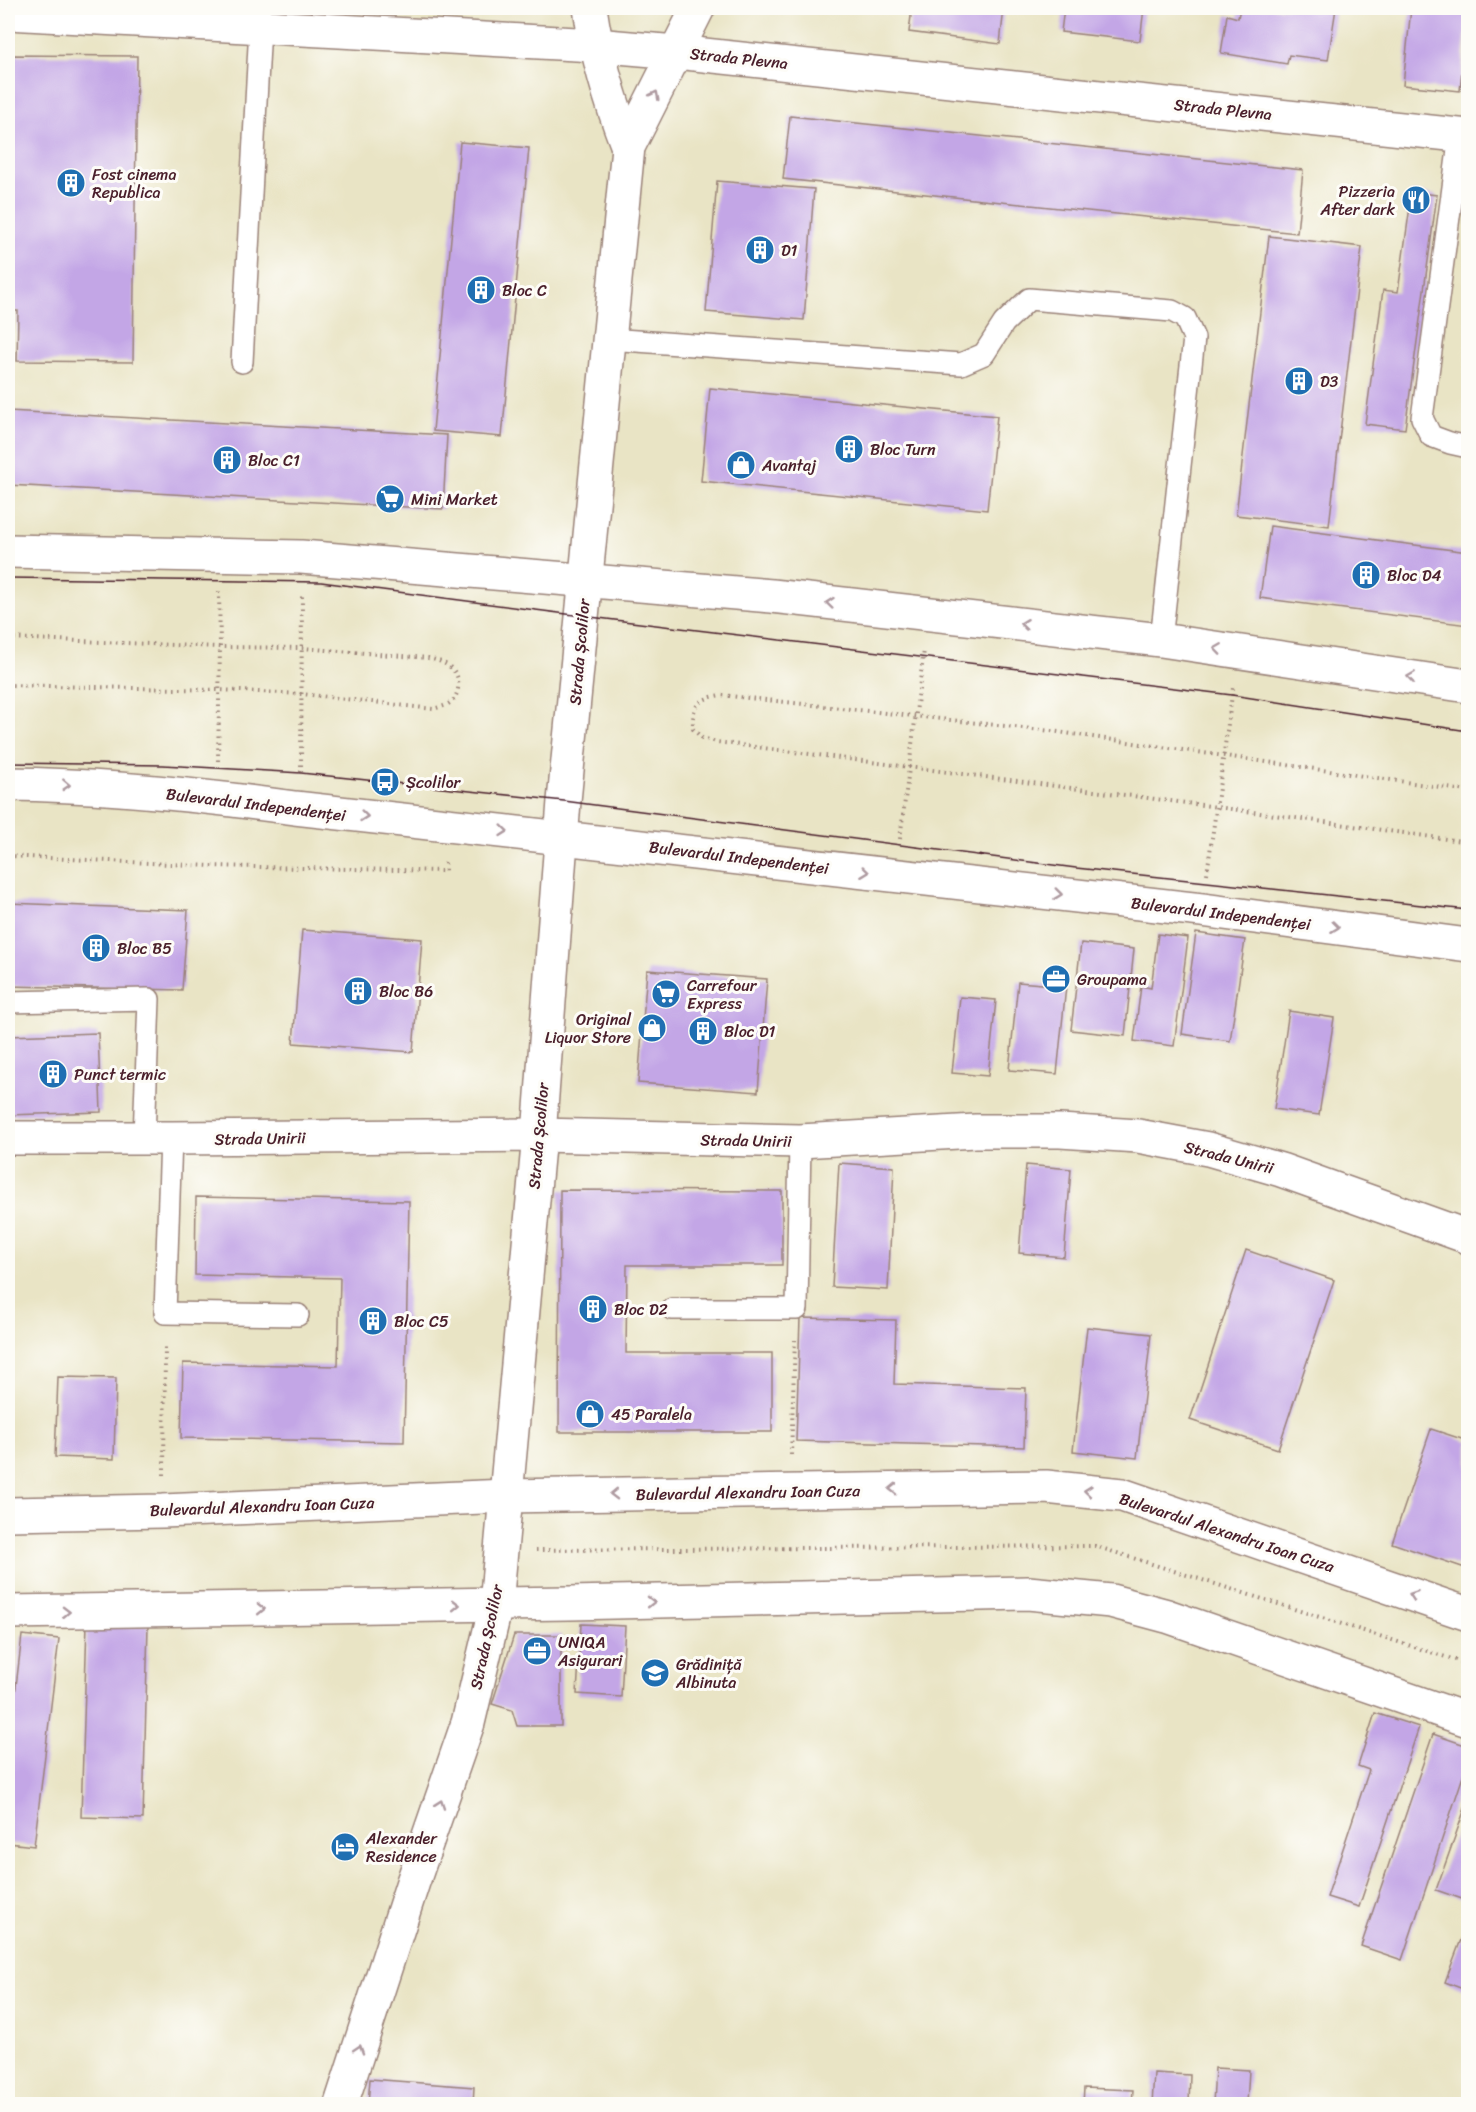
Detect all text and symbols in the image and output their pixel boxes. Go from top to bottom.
street label: Strada Plevna [688,39,789,78]
one-way arrow [647,90,659,101]
street label: Strada Plevna [1172,90,1273,129]
place label: Fost cinema Republica [92,160,176,207]
building icon: Fost cinema Republica [55,167,87,199]
place label: Pizzeria After dark [1320,177,1395,224]
restaurant icon: Pizzeria After dark [1400,184,1432,216]
building icon: D1 [744,234,776,266]
place label: D1 [781,236,798,265]
building icon: Bloc C [465,274,497,306]
place label: Bloc C [502,276,547,305]
building icon: D3 [1283,365,1315,397]
place label: D3 [1320,367,1339,396]
building icon: Bloc Turn [833,433,865,465]
place label: Bloc Turn [870,435,936,464]
building icon: Bloc C1 [211,444,243,476]
place label: Bloc C1 [248,446,300,475]
shop icon: Avantaj [725,449,757,481]
place label: Avantaj [761,451,817,480]
supermarket icon: Mini Market [374,483,406,515]
place label: Mini Market [411,485,498,514]
building icon: Bloc D4 [1350,559,1382,591]
place label: Bloc D4 [1387,561,1442,590]
street label: Strada Școlilor [560,596,599,706]
one-way arrow [826,597,835,609]
one-way arrow [1020,619,1029,631]
one-way arrow [1213,643,1222,655]
one-way arrow [1406,672,1415,684]
bus stop icon: Școlilor [369,766,401,798]
place label: Școlilor [406,768,462,797]
one-way arrow [61,778,70,791]
street label: Bulevardul Independenței [165,779,348,830]
one-way arrow [360,809,369,822]
one-way arrow [499,824,509,837]
street label: Bulevardul Independenței [648,832,831,883]
one-way arrow [860,865,869,877]
one-way arrow [1054,887,1063,900]
street label: Bulevardul Independenței [1130,888,1313,939]
one-way arrow [1331,920,1340,933]
building icon: Bloc B5 [80,932,112,964]
place label: Bloc B5 [117,934,172,963]
office icon: Groupama [1040,963,1072,995]
place label: Groupama [1077,965,1147,994]
place label: Carrefour Express [687,971,758,1018]
building icon: Bloc B6 [342,975,374,1007]
place label: Bloc B6 [379,977,433,1006]
supermarket icon: Carrefour Express [650,978,682,1010]
place label: Original Liquor Store [545,1005,631,1052]
shop icon: Original Liquor Store [636,1012,668,1044]
building icon: Bloc D1 [687,1015,719,1047]
place label: Bloc D1 [724,1017,775,1046]
building icon: Punct termic [37,1058,69,1090]
place label: Punct termic [74,1060,166,1089]
street label: Strada Școlilor [519,1080,558,1190]
street label: Strada Unirii [214,1123,306,1154]
street label: Strada Unirii [700,1125,792,1156]
street label: Strada Unirii [1181,1132,1277,1183]
building icon: Bloc D2 [577,1293,609,1325]
place label: Bloc D2 [614,1295,668,1324]
building icon: Bloc C5 [357,1305,389,1337]
place label: Bloc C5 [394,1307,449,1336]
shop icon: 45 Paralela [574,1398,606,1430]
place label: 45 Paralela [611,1400,692,1429]
street label: Bulevardul Alexandru Ioan Cuza [636,1476,861,1509]
one-way arrow [889,1483,898,1495]
street label: Bulevardul Alexandru Ioan Cuza [1116,1484,1339,1581]
one-way arrow [1083,1485,1093,1498]
street label: Bulevardul Alexandru Ioan Cuza [149,1488,376,1525]
one-way arrow [610,1488,619,1500]
street label: Strada Școlilor [461,1581,512,1692]
one-way arrow [1408,1589,1419,1602]
one-way arrow [646,1595,655,1608]
one-way arrow [451,1599,460,1612]
one-way arrow [256,1603,265,1615]
one-way arrow [61,1606,70,1618]
place label: UNIQA Asigurari [557,1628,623,1675]
office icon: UNIQA Asigurari [521,1635,553,1667]
place label: Grădiniță Albinuta [675,1650,743,1697]
school or university icon: Grădiniță Albinuta [639,1657,671,1689]
one-way arrow [432,1799,445,1810]
place label: Alexander Residence [365,1824,438,1871]
hotel icon: Alexander Residence [329,1831,361,1863]
one-way arrow [352,2044,364,2055]

